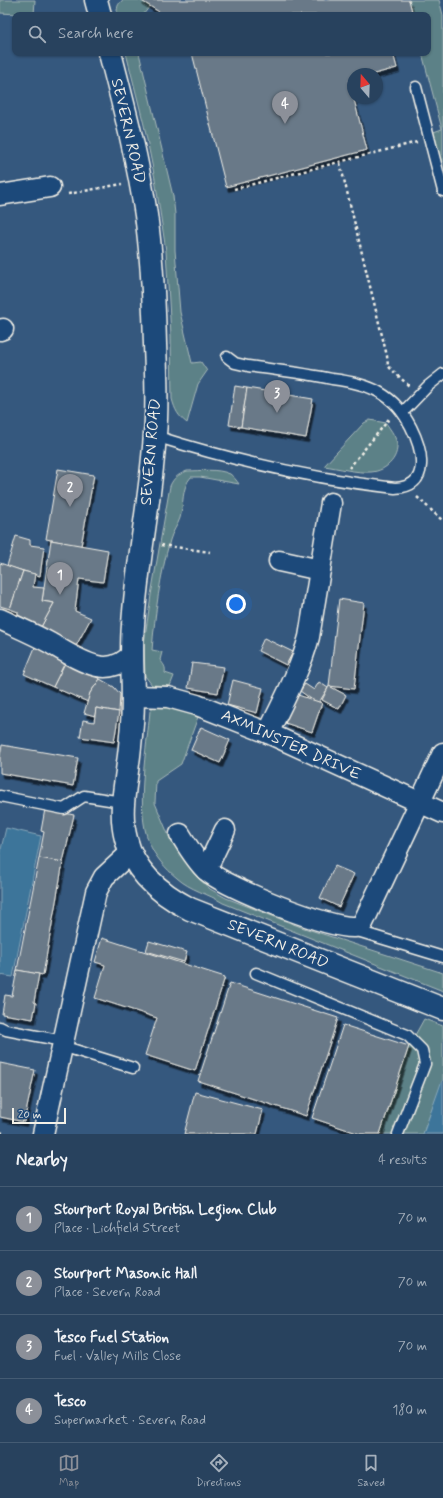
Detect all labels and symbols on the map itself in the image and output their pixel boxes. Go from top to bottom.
north arrow [347,68,383,104]
street label: SEVERN ROAD [106,76,150,186]
pin: 4 [272,91,298,124]
pin: 3 [264,380,290,413]
street label: SEVERN ROAD [136,398,166,506]
pin: 2 [57,474,83,507]
pin: 1 [47,562,73,595]
your location [226,594,246,614]
street label: AXMINSTER DRIVE [218,705,364,785]
street label: SEVERN ROAD [224,914,332,974]
scale bar [12,1106,66,1125]

